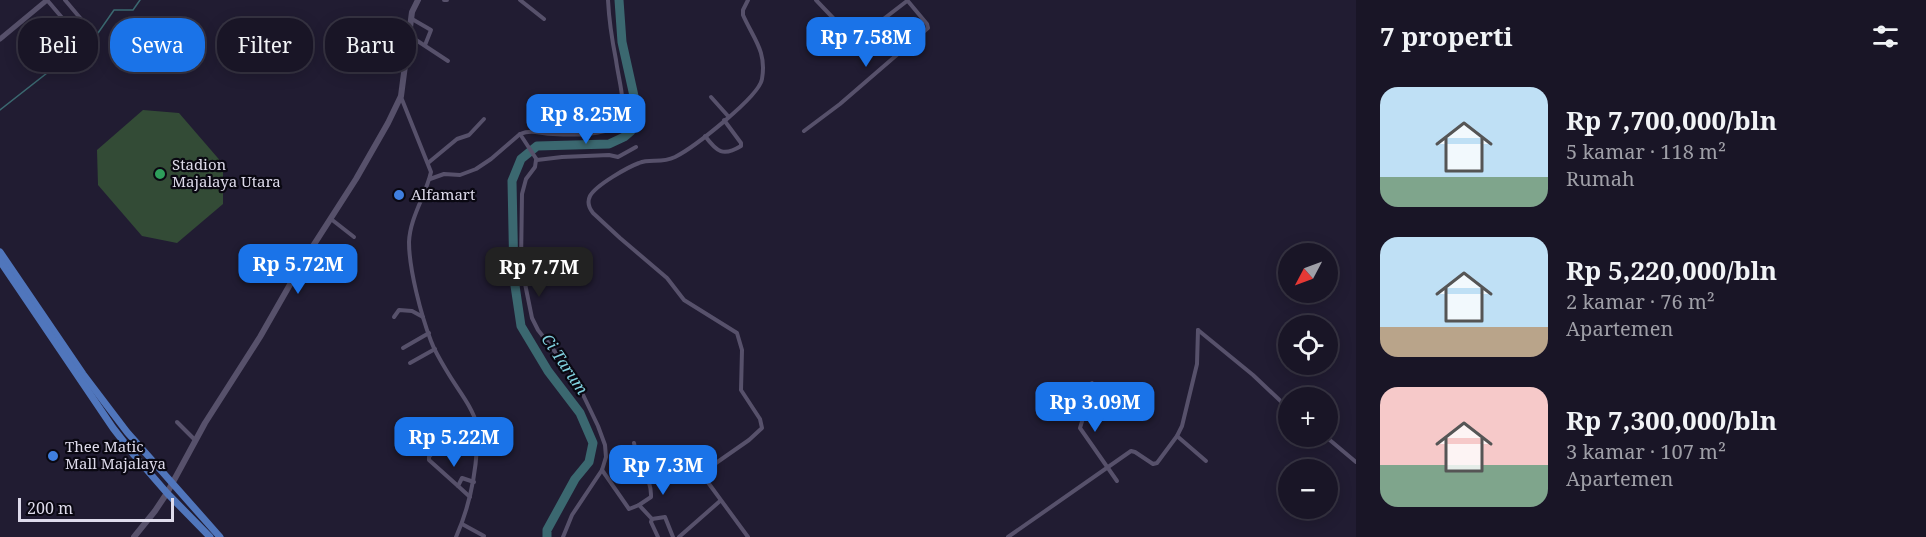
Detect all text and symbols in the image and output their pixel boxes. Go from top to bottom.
pin: Rp 7.58M [804,17,928,68]
chip: Beli [18,18,98,72]
chip: Sewa [110,18,205,72]
chip: Filter [217,18,313,72]
chip: Baru [325,18,416,72]
text: 7 properti [1380,18,1513,54]
icon: filters [1869,20,1902,53]
text: Rp 7.58M [820,23,912,50]
pin: Rp 8.25M [524,94,648,145]
text: Rp 8.25M [540,100,632,127]
text: Rp 7,700,000/bln [1566,102,1777,138]
icon: home [1428,111,1500,183]
text: 5 kamar · 118 m² [1566,138,1726,165]
place label: Stadion Majalaya Utara [172,154,281,191]
text: Rumah [1566,165,1635,192]
marker: Stadion Majalaya Utara [153,167,167,181]
place label: Alfamart [411,184,475,204]
marker: Alfamart [392,188,406,202]
north arrow [1278,243,1338,303]
map controls [1278,243,1338,519]
pin: Rp 5.72M [236,244,360,295]
pin: Rp 7.7M [484,247,594,298]
text: Rp 5.72M [252,250,344,277]
text: Rp 5,220,000/bln [1566,252,1777,288]
text: Rp 7.7M [499,253,579,280]
icon: home [1428,261,1500,333]
text: 2 kamar · 76 m² [1566,288,1715,315]
button: locate [1278,315,1338,375]
text: Apartemen [1566,315,1673,342]
water label: Ci Tarum [537,329,594,399]
pin: Rp 3.09M [1033,382,1157,433]
button: + [1278,387,1338,447]
text: Rp 3.09M [1049,388,1141,415]
text: Rp 7,300,000/bln [1566,402,1777,438]
icon: home [1428,411,1500,483]
pin: Rp 5.22M [392,417,516,468]
text: Rp 5.22M [408,423,500,450]
place label: Thee Matic Mall Majalaya [65,436,166,473]
text: 3 kamar · 107 m² [1566,438,1726,465]
pin: Rp 7.3M [608,445,718,496]
marker: Thee Matic Mall Majalaya [46,449,60,463]
text: Rp 7.3M [623,451,703,478]
button: − [1278,459,1338,519]
text: Apartemen [1566,465,1673,492]
scale bar [18,495,174,522]
text: 200 m [27,497,73,519]

